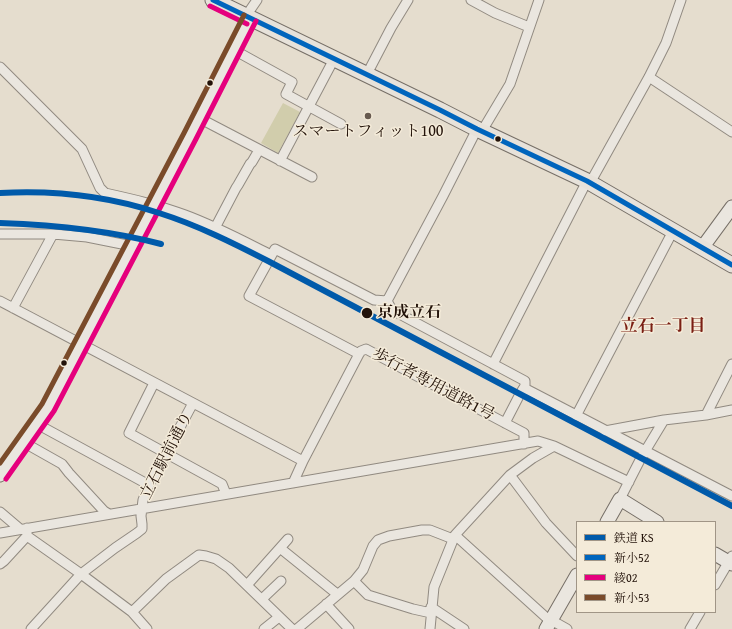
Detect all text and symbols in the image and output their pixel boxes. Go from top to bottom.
unlabelled marker [205,78,215,88]
marker: スマートフィット100 [363,111,373,121]
place label: スマートフィット100 [292,122,444,142]
unlabelled marker [493,134,503,144]
place label: 京成立石 [377,303,441,323]
marker: 京成立石 [360,306,374,320]
district label: 立石一丁目 [621,317,705,337]
street label: 歩行者専用道路1号 [369,345,497,425]
unlabelled marker [59,358,69,368]
street label: 立石駅前通り [137,409,197,503]
legend [576,521,716,613]
text: 鉄道 KS [614,529,654,546]
text: 新小52 [614,549,650,566]
text: 綾02 [614,569,638,586]
text: 新小53 [614,589,650,606]

